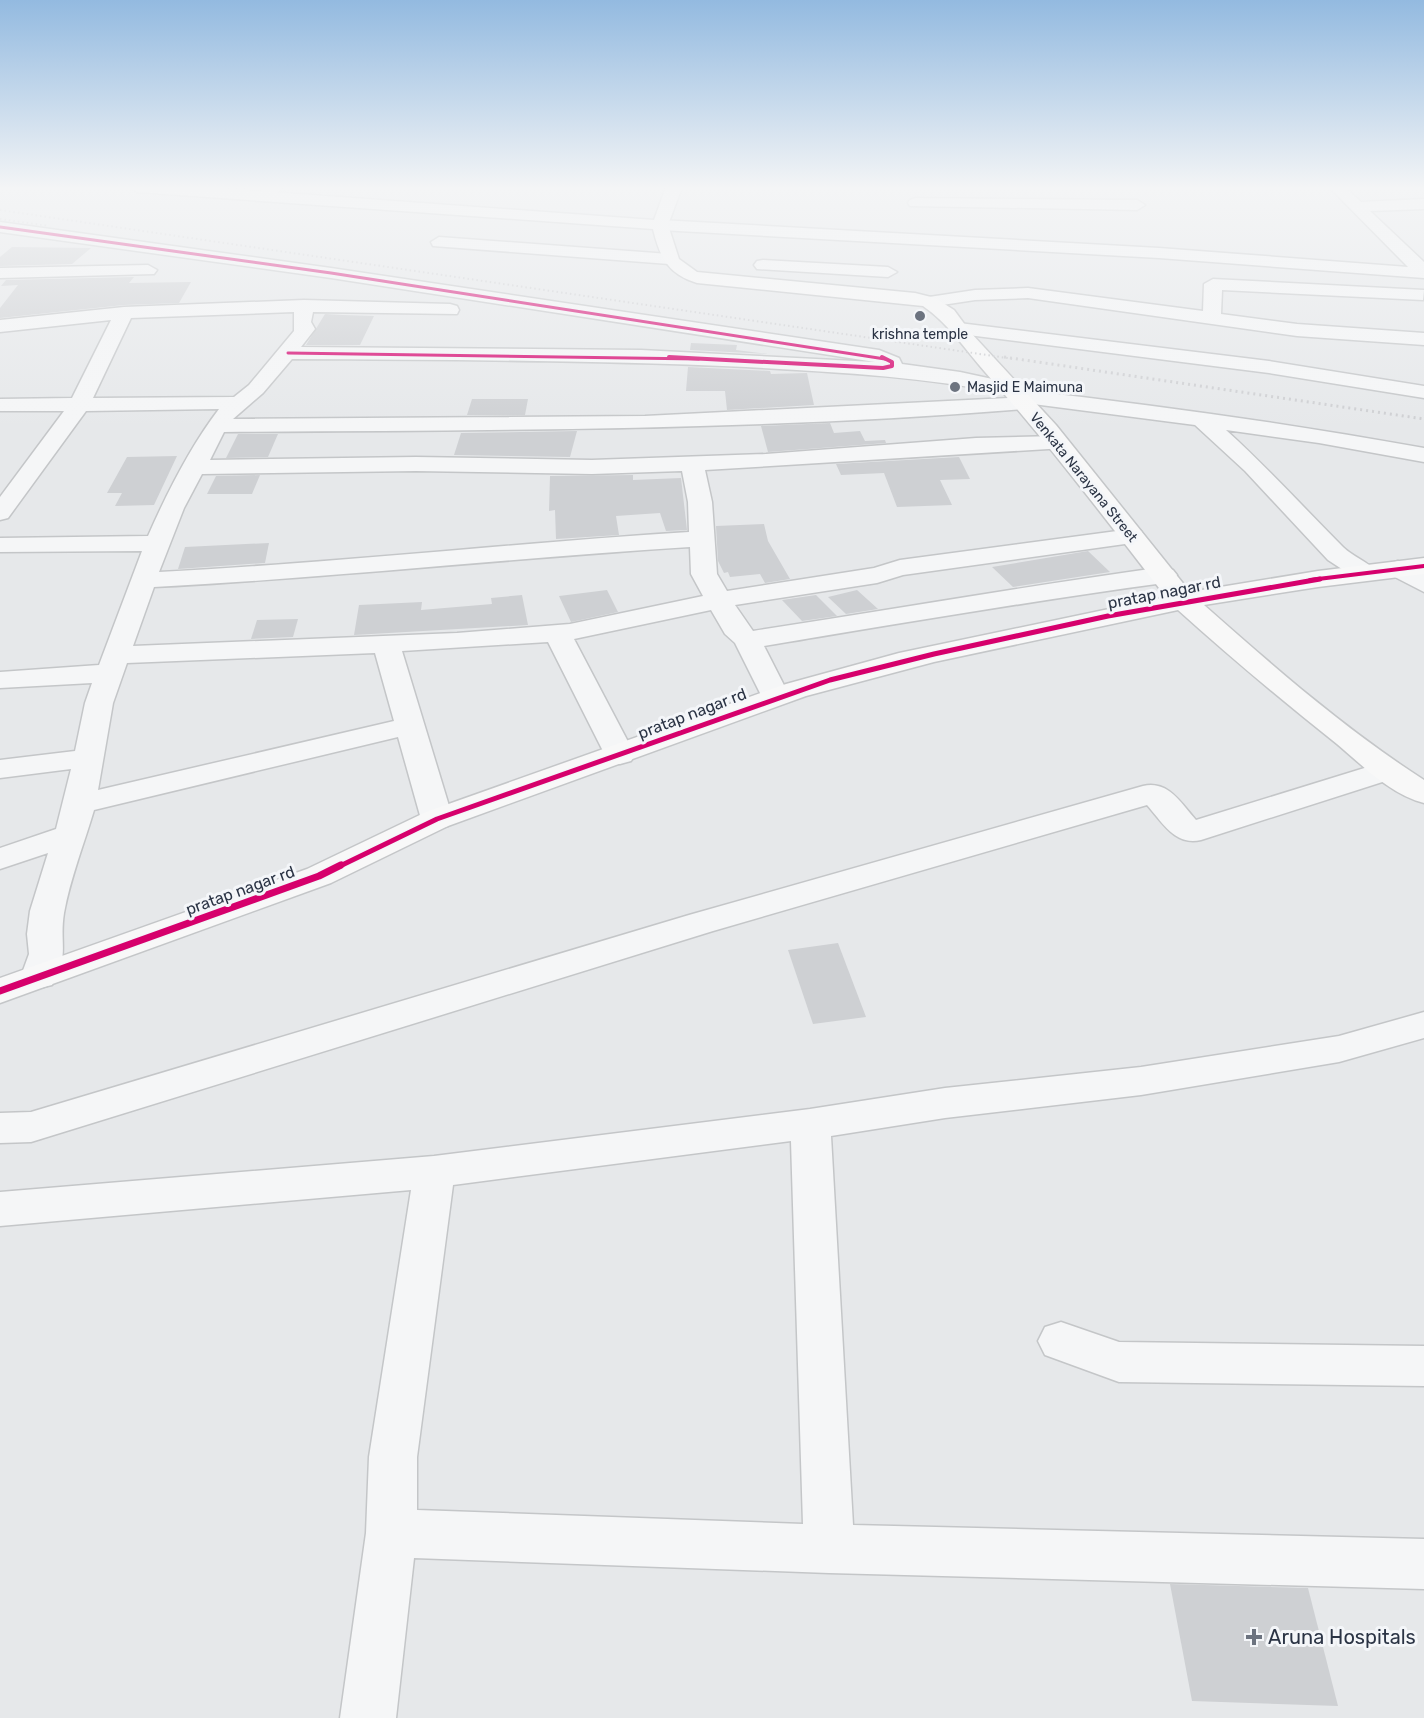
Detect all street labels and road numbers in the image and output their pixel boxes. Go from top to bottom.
street label: Venkata Narayana Street [1026,409,1141,546]
street label: pratap nagar rd [1106,572,1222,613]
street label: pratap nagar rd [635,684,749,743]
street label: pratap nagar rd [183,862,297,919]

